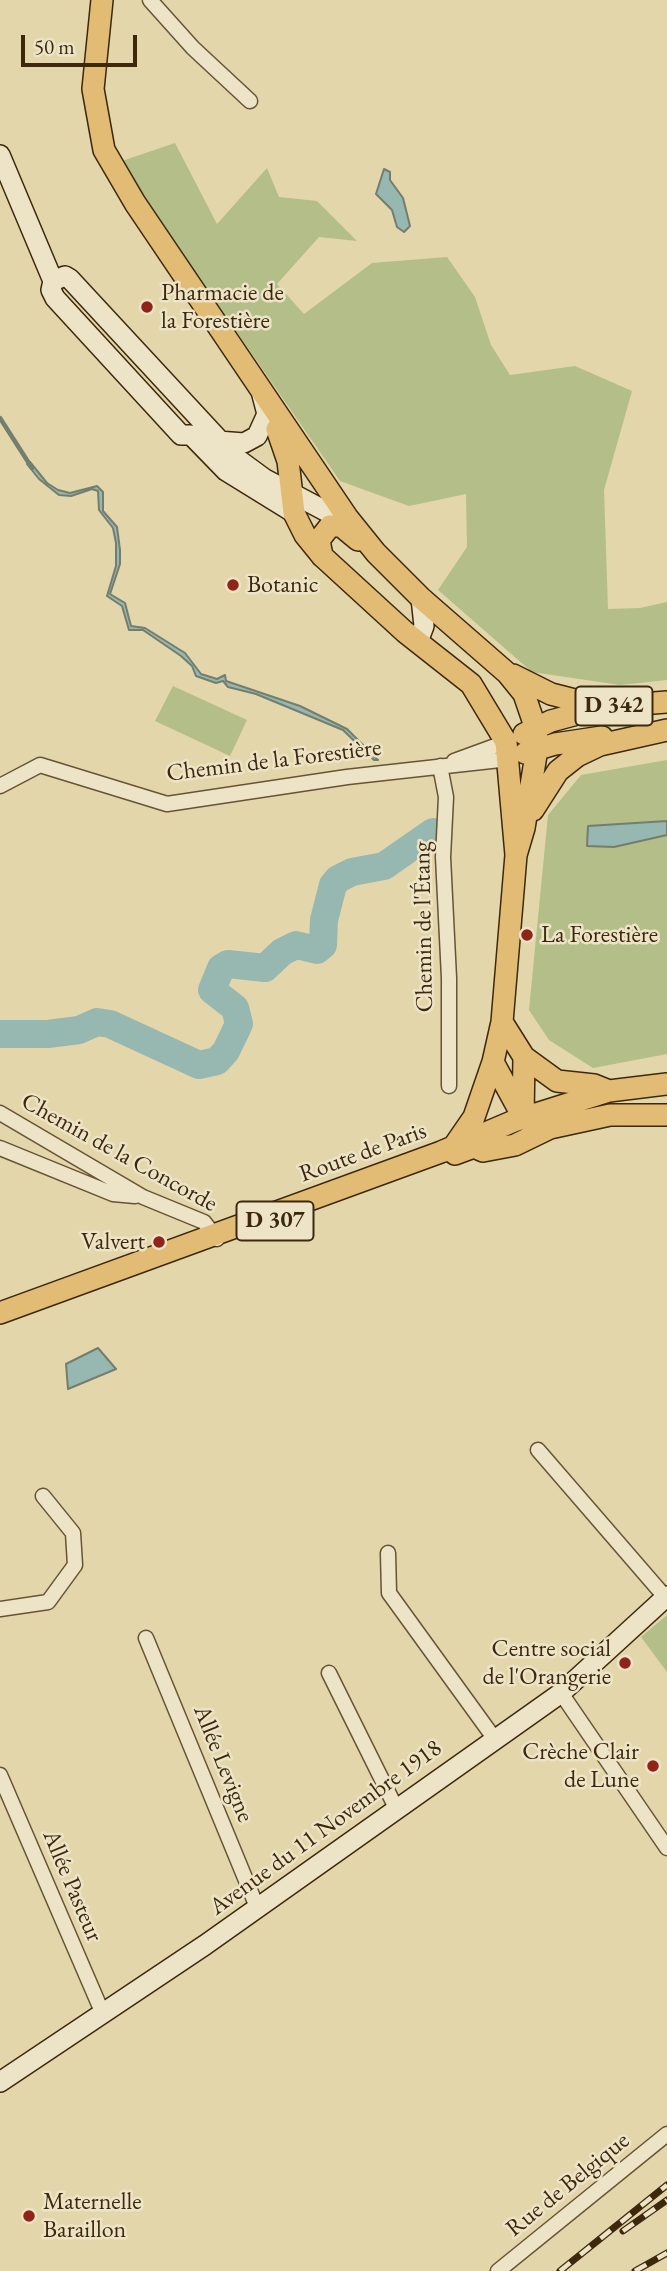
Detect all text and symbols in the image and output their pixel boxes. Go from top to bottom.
scale bar [24,21,140,65]
text: 50 m [34,33,75,60]
place label: Pharmacie de la Forestière [161,279,284,335]
marker: Pharmacie de la Forestière [139,299,155,315]
place label: Botanic [247,571,318,599]
marker: Botanic [225,577,241,593]
road number: D 342 [576,686,652,726]
street label: Chemin de la Forestière [165,734,383,788]
street label: Chemin de l'Étang [408,841,440,1013]
place label: La Forestière [541,921,658,949]
marker: La Forestière [519,927,535,943]
street label: Chemin de la Concorde [16,1087,222,1219]
street label: Route de Paris [296,1117,430,1189]
road number: D 307 [236,1202,314,1240]
place label: Valvert [81,1228,145,1256]
marker: Valvert [151,1234,167,1250]
place label: Centre social de l'Orangerie [483,1635,611,1691]
marker: Centre social de l'Orangerie [617,1655,633,1671]
street label: Allée Levigne [186,1701,260,1827]
street label: Avenue du 11 Novembre 1918 [204,1734,448,1922]
place label: Crèche Clair de Lune [522,1738,639,1794]
marker: Crèche Clair de Lune [645,1758,661,1774]
street label: Allée Pasteur [36,1826,108,1946]
street label: Rue de Belgique [501,2127,635,2243]
place label: Maternelle Baraillon [43,2188,142,2244]
marker: Maternelle Baraillon [21,2208,37,2224]

